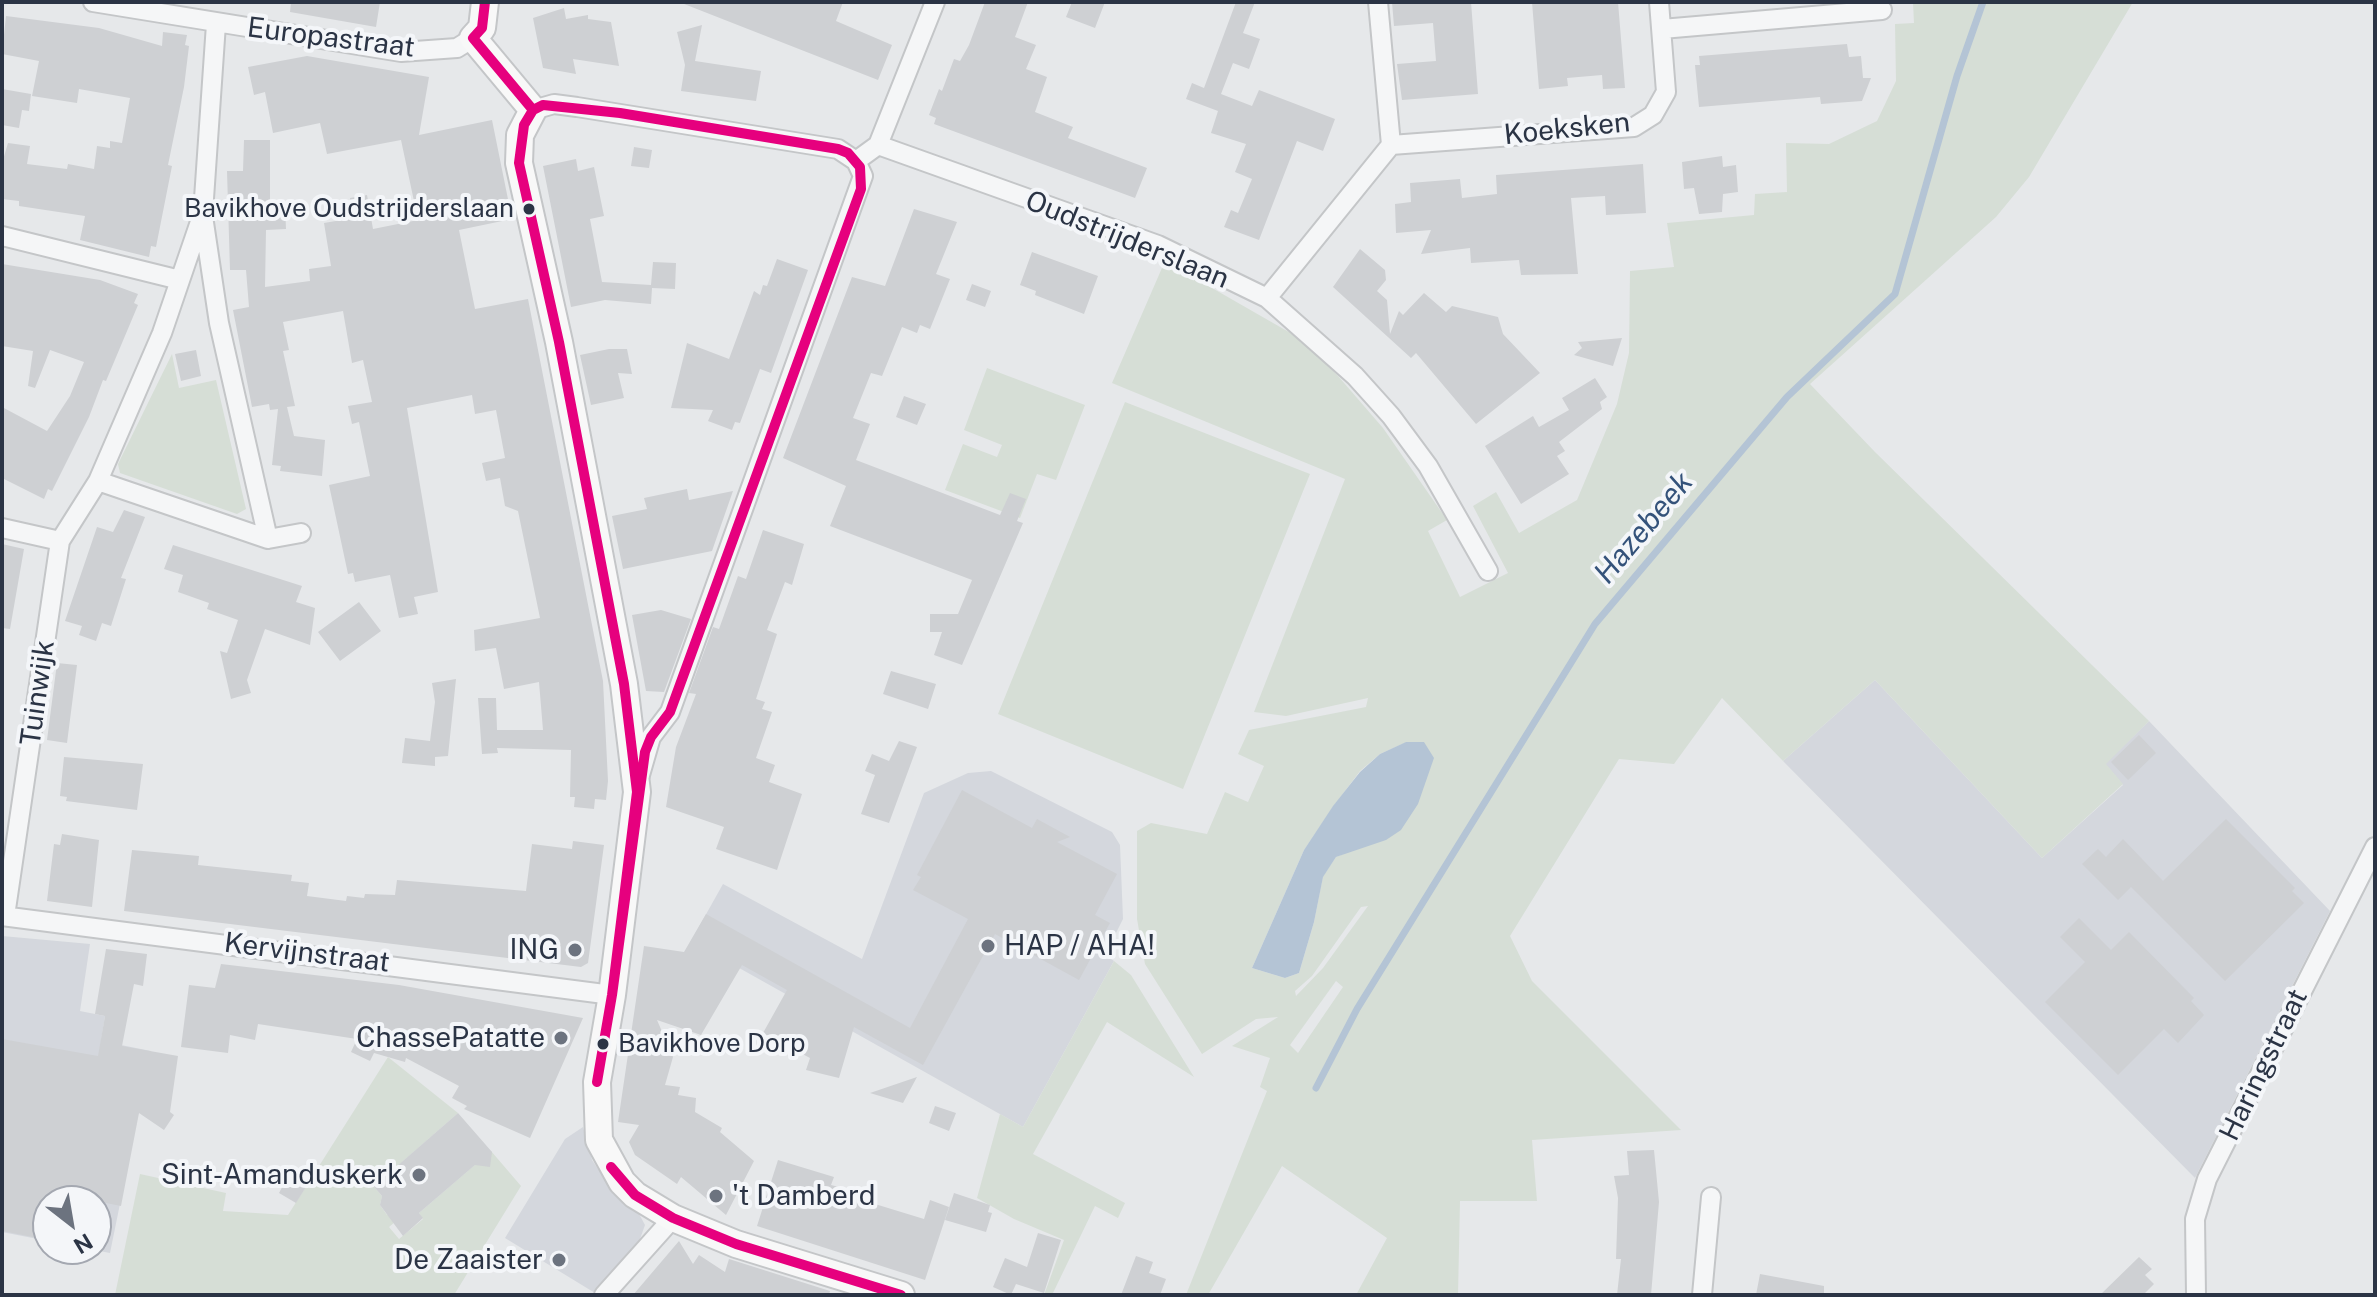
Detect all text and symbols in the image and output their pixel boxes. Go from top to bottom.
street label: Europastraat [245,11,417,65]
street label: Koeksken [1502,106,1632,152]
street label: Oudstrijderslaan [1020,184,1234,296]
place label: Bavikhove Oudstrijderslaan [184,193,514,225]
marker: Bavikhove Oudstrijderslaan [521,201,537,217]
water label: Hazebeek [1587,465,1701,591]
street label: Tuinwijk [14,638,62,748]
street label: Kervijnstraat [222,926,392,980]
place label: HAP / AHA! [1004,929,1155,963]
place label: ING [509,933,559,967]
marker: HAP / AHA! [979,937,997,955]
marker: ING [566,941,584,959]
street label: Haringstraat [2213,984,2315,1146]
place label: ChassePatatte [356,1021,545,1055]
place label: Bavikhove Dorp [618,1028,805,1060]
marker: ChassePatatte [552,1029,570,1047]
marker: Bavikhove Dorp [595,1036,611,1052]
place label: Sint-Amanduskerk [161,1158,403,1192]
marker: Sint-Amanduskerk [410,1166,428,1184]
place label: 't Damberd [732,1179,875,1213]
north arrow [32,1185,112,1265]
marker: 't Damberd [707,1187,725,1205]
text: N [69,1228,97,1259]
place label: De Zaaister [394,1243,543,1277]
marker: De Zaaister [550,1251,568,1269]

